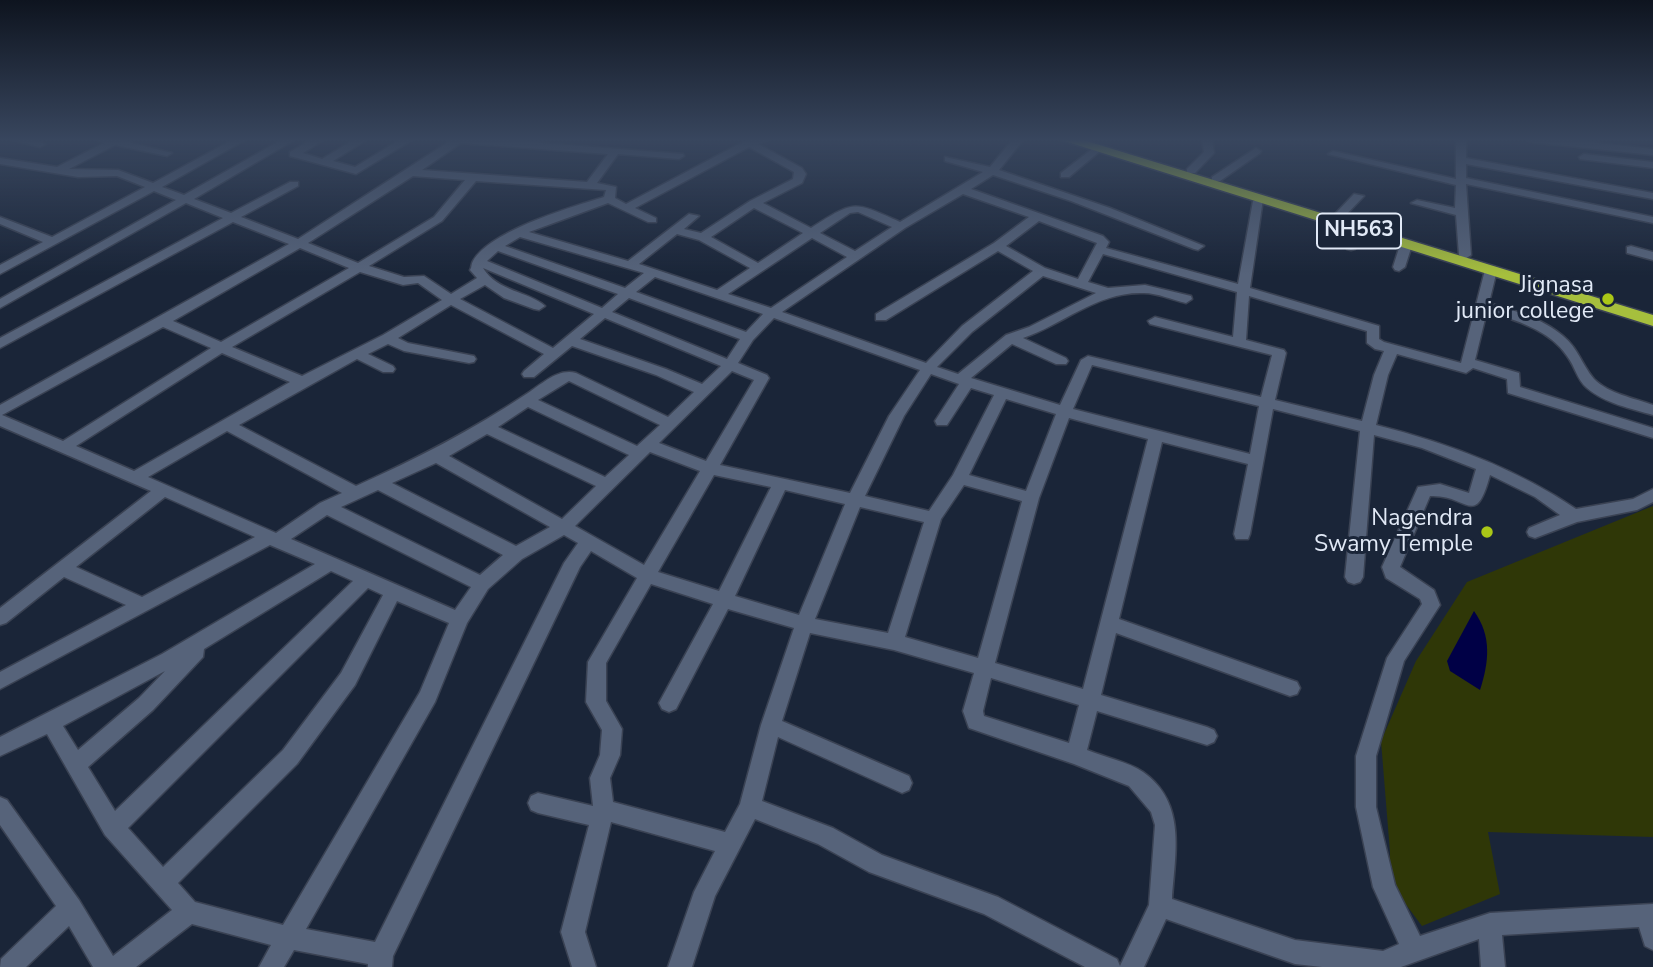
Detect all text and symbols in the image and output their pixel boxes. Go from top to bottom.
road number: NH563 [1317,214,1401,248]
place label: Jignasa junior college [1456,272,1594,326]
marker: Jignasa junior college [1600,291,1616,307]
place label: Nagendra Swamy Temple [1314,505,1473,559]
marker: Nagendra Swamy Temple [1479,524,1495,540]

